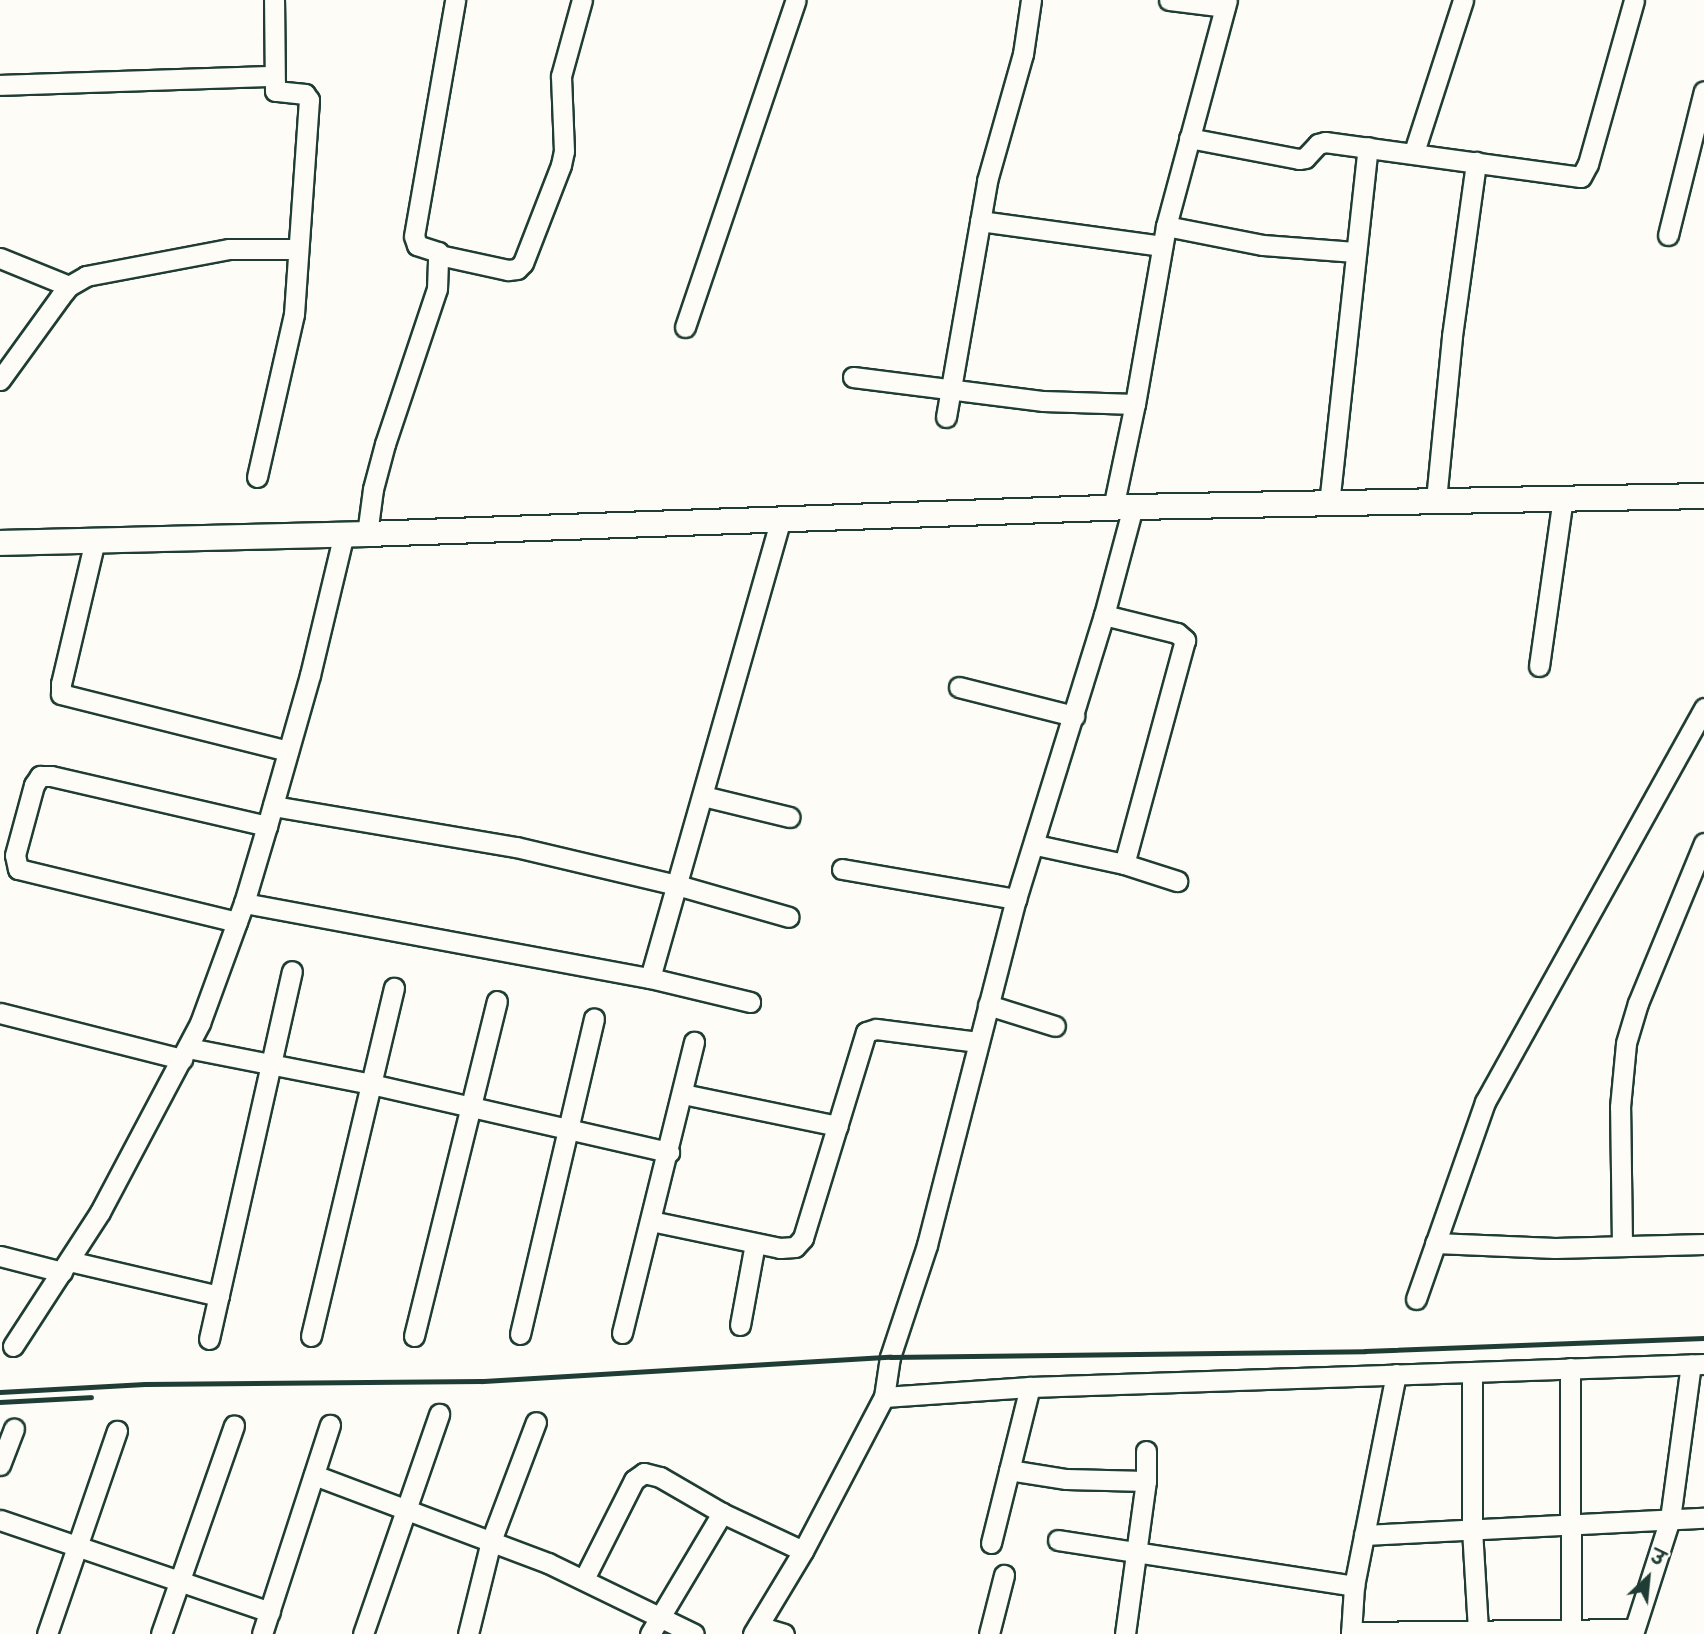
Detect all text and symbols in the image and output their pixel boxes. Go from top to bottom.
north arrow [1613,1543,1683,1613]
text: उ [1646,1545,1669,1573]

